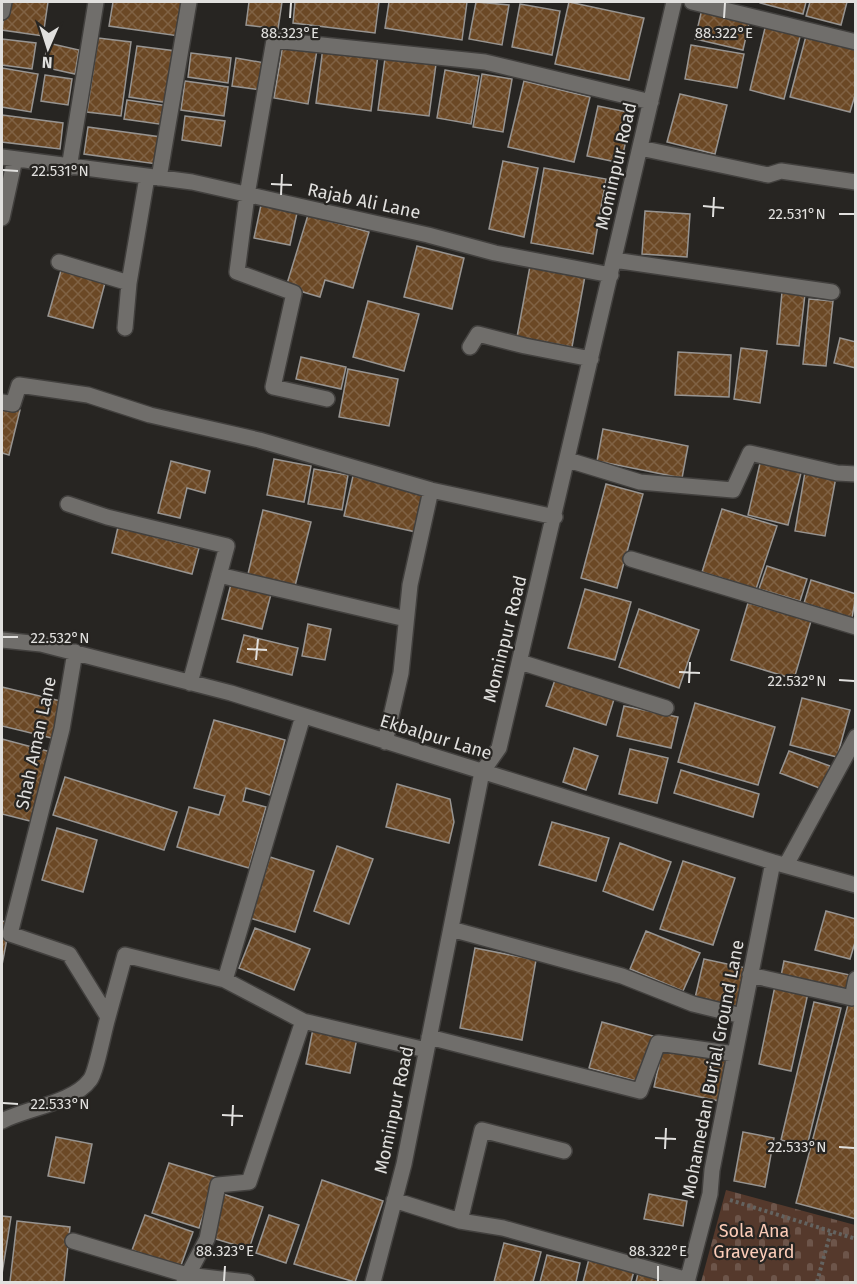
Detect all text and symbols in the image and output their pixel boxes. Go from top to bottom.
north arrow [18,18,78,78]
text: 88.323°E [261,24,319,42]
text: 88.322°E [695,24,753,42]
text: N [41,53,53,72]
street label: Mominpur Road [591,100,641,232]
text: 22.531°N [31,162,89,180]
street label: Rajab Ali Lane [305,178,423,224]
text: 22.531°N [768,205,826,223]
street label: Mominpur Road [479,573,531,705]
text: 22.532°N [31,629,89,647]
text: 22.532°N [768,672,826,690]
street label: Shah Aman Lane [11,675,61,811]
street label: Ekbalpur Lane [377,710,495,764]
street label: Mohamedan Burial Ground Lane [677,938,749,1200]
street label: Mominpur Road [370,1044,418,1176]
text: 22.533°N [30,1095,90,1113]
text: 22.533°N [767,1138,827,1156]
park label: Sola Ana Graveyard [713,1220,795,1263]
text: 88.323°E [196,1242,254,1260]
text: 88.322°E [629,1242,687,1260]

